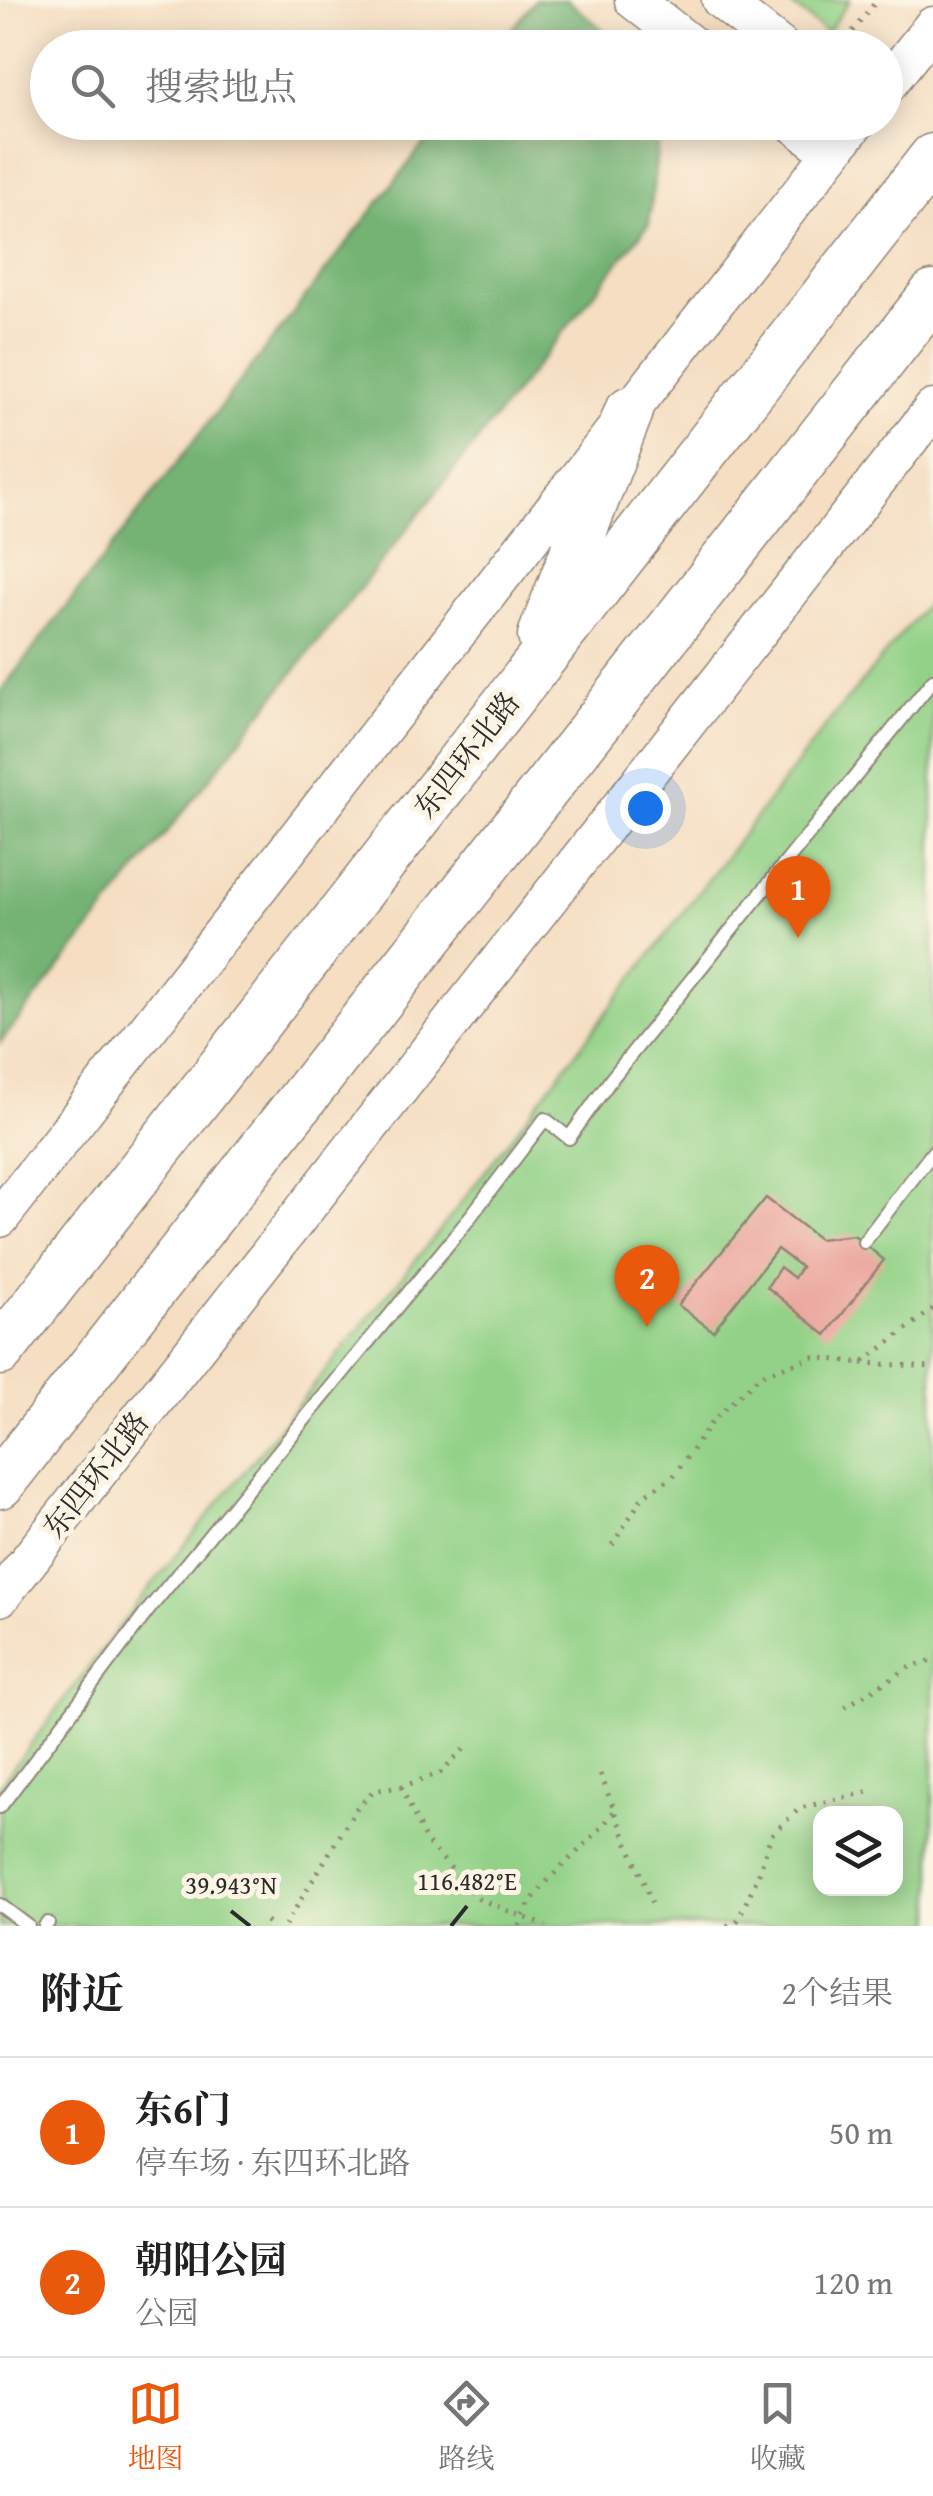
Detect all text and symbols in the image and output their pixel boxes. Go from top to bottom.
search box [30,30,903,140]
icon: search [65,58,120,113]
text: 搜索地点 [145,58,297,114]
street label: 东四环北路 [403,682,530,827]
your location [620,783,671,834]
pin: 1 [766,856,830,938]
pin: 2 [614,1244,680,1327]
street label: 东四环北路 [32,1402,159,1547]
map controls [813,1806,903,1896]
button: layers [813,1806,903,1896]
text: 116.482°E [417,1863,517,1899]
text: 39.943°N [185,1867,277,1903]
text: 附近 [40,1962,124,2023]
text: 2个结果 [782,1969,893,2016]
text: 东6门 [135,2081,231,2137]
text: 1 [64,2109,81,2156]
text: 50 m [829,2109,893,2156]
text: 停车场 · 东四环北路 [135,2139,410,2186]
text: 朝阳公园 [135,2231,287,2287]
text: 2 [64,2259,81,2306]
text: 120 m [814,2259,893,2306]
text: 公园 [135,2289,199,2336]
tab: 地图 [127,2376,184,2478]
tab: 路线 [438,2376,495,2478]
tab: 收藏 [749,2376,806,2478]

